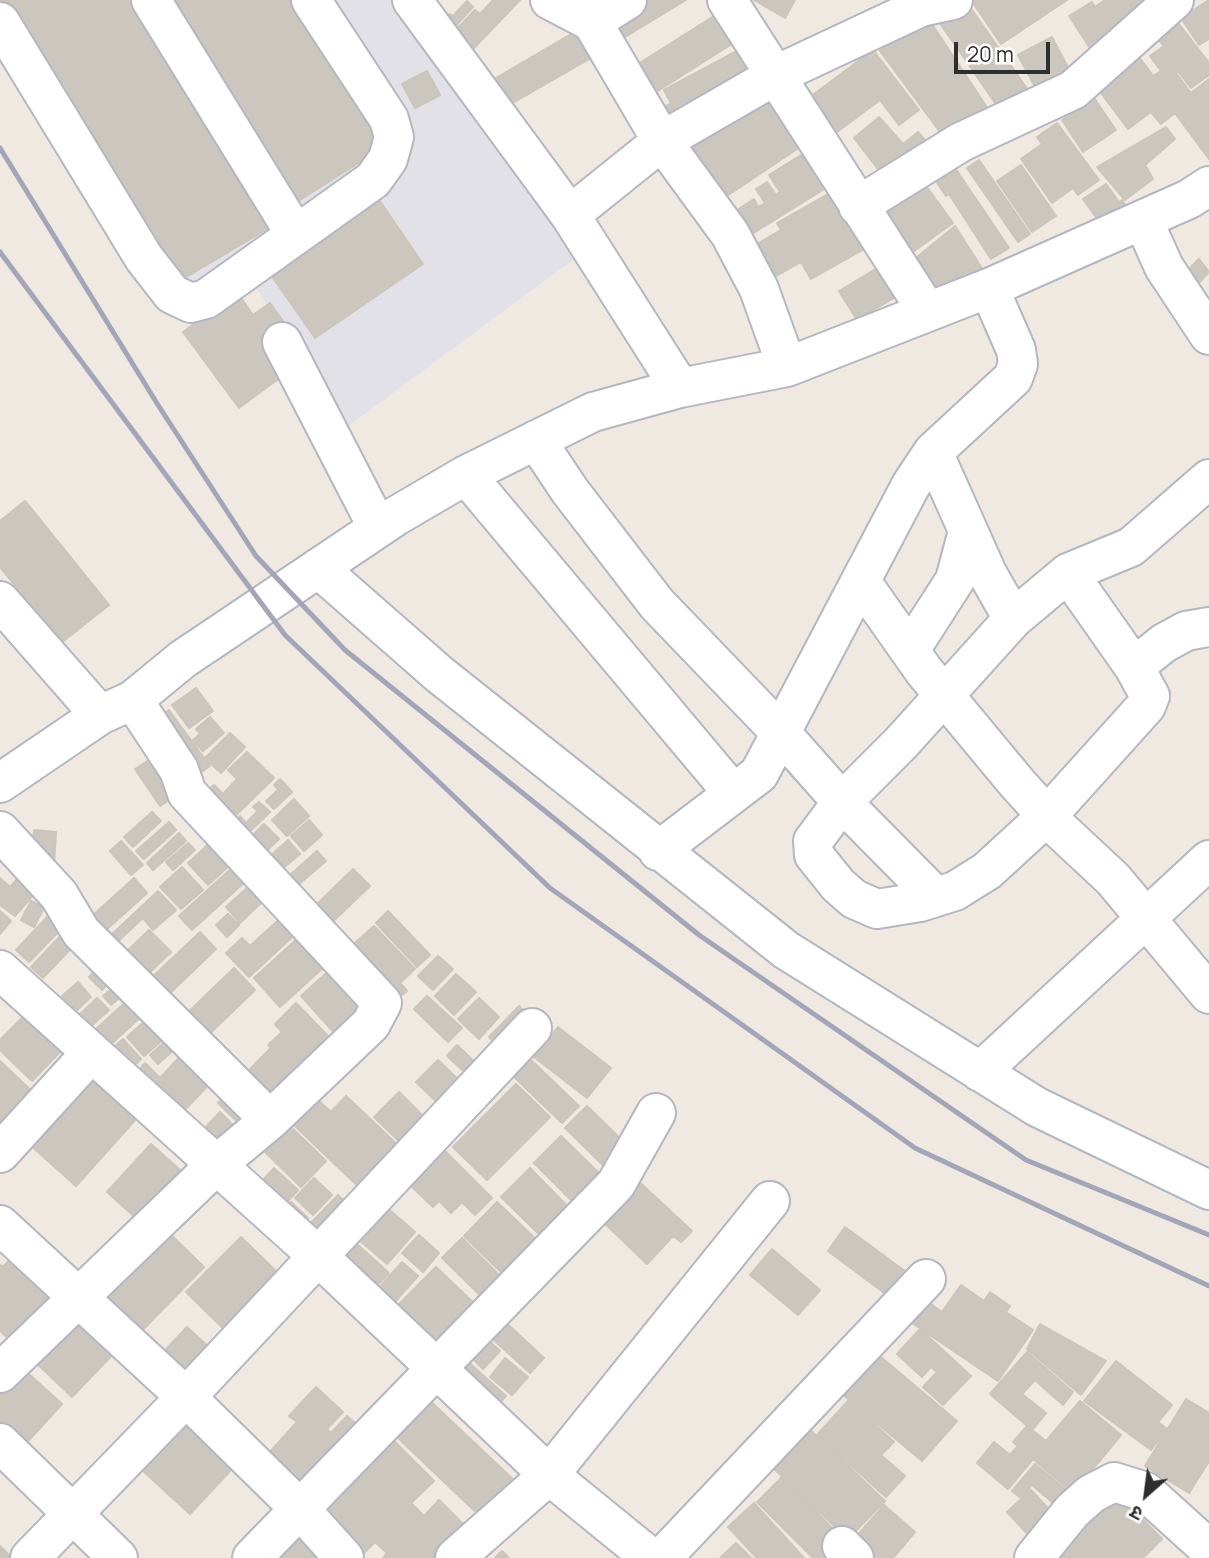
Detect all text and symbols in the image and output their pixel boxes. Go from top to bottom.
scale bar [957,28,1053,72]
text: 20 m [967,40,1014,68]
north arrow [1111,1460,1181,1530]
text: उ [1125,1499,1147,1528]

